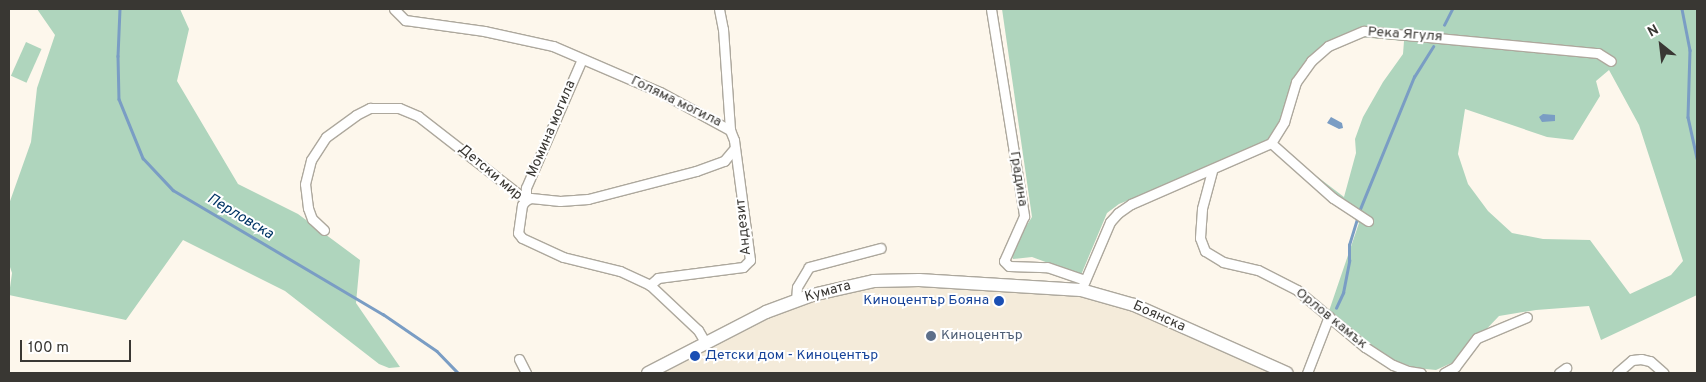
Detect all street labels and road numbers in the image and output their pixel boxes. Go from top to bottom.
street label: Река Ягуля [1367,24,1443,46]
street label: Голяма могила [628,73,724,131]
street label: Момина могила [524,78,580,180]
street label: Детски мир [455,141,525,205]
street label: Градина [1005,150,1031,208]
street label: Андезит [733,198,755,256]
street label: Кумата [803,278,853,306]
street label: Орлов камък [1292,285,1370,353]
street label: Боянска [1130,298,1188,336]

